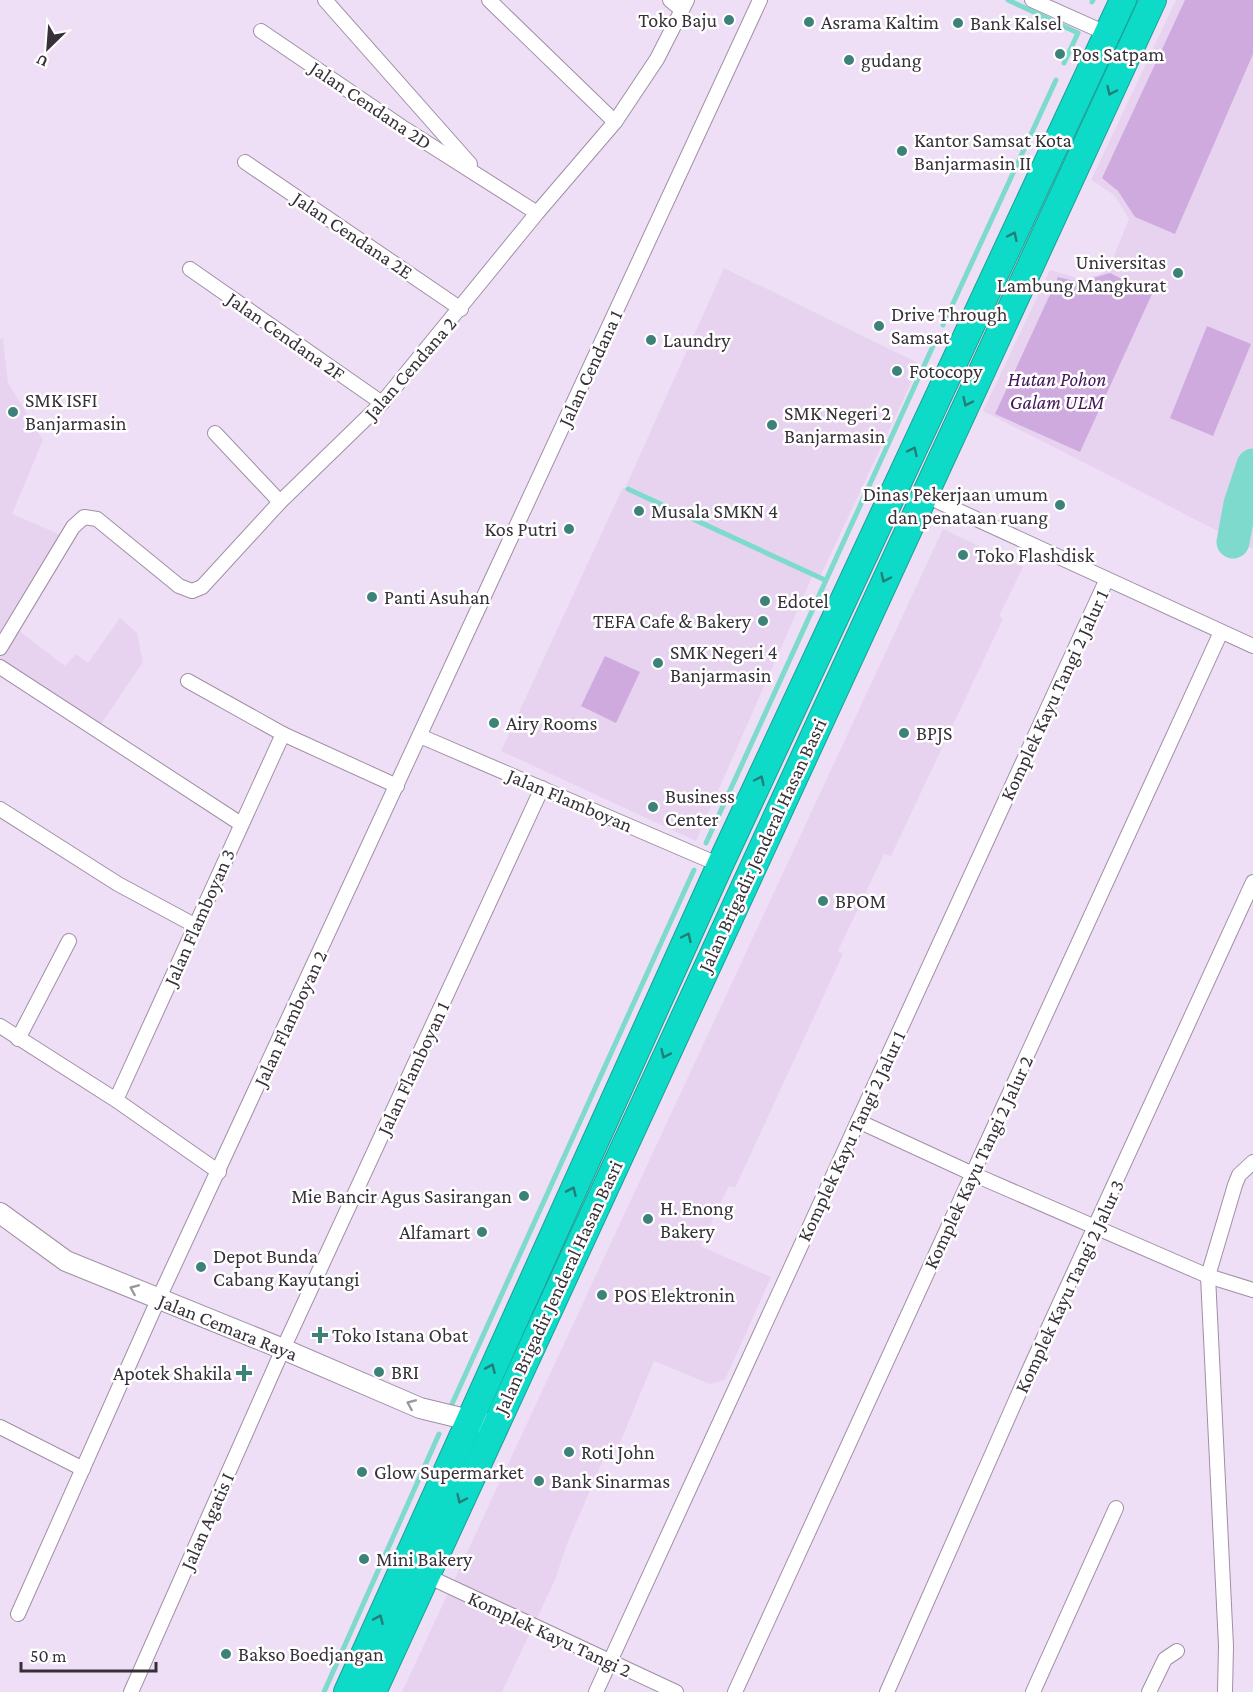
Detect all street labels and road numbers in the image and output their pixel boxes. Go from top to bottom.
street label: Jalan Cendana 2D [304,55,436,155]
street label: Jalan Cendana 2E [287,186,417,284]
street label: Jalan Cendana 2F [221,286,349,386]
street label: Jalan Cendana 1 [553,306,627,432]
street label: Jalan Cendana 2 [358,312,461,426]
street label: Komplek Kayu Tangi 2 Jalur 1 [995,586,1113,804]
street label: Jalan Brigadir Jenderal Hasan Basri [693,715,831,977]
street label: Jalan Flamboyan [502,763,636,837]
street label: Jalan Flamboyan 3 [158,845,240,991]
street label: Jalan Flamboyan 2 [248,947,332,1092]
street label: Jalan Flamboyan 1 [372,998,454,1140]
street label: Komplek Kayu Tangi 2 Jalur 1 [792,1027,910,1245]
street label: Komplek Kayu Tangi 2 Jalur 2 [919,1052,1038,1273]
street label: Jalan Brigadir Jenderal Hasan Basri [489,1157,627,1419]
street label: Komplek Kayu Tangi 2 Jalur 3 [1010,1176,1129,1397]
street label: Jalan Cemara Raya [153,1288,301,1366]
street label: Jalan Agatis I [175,1469,239,1575]
street label: Komplek Kayu Tangi 2 [464,1587,635,1682]

